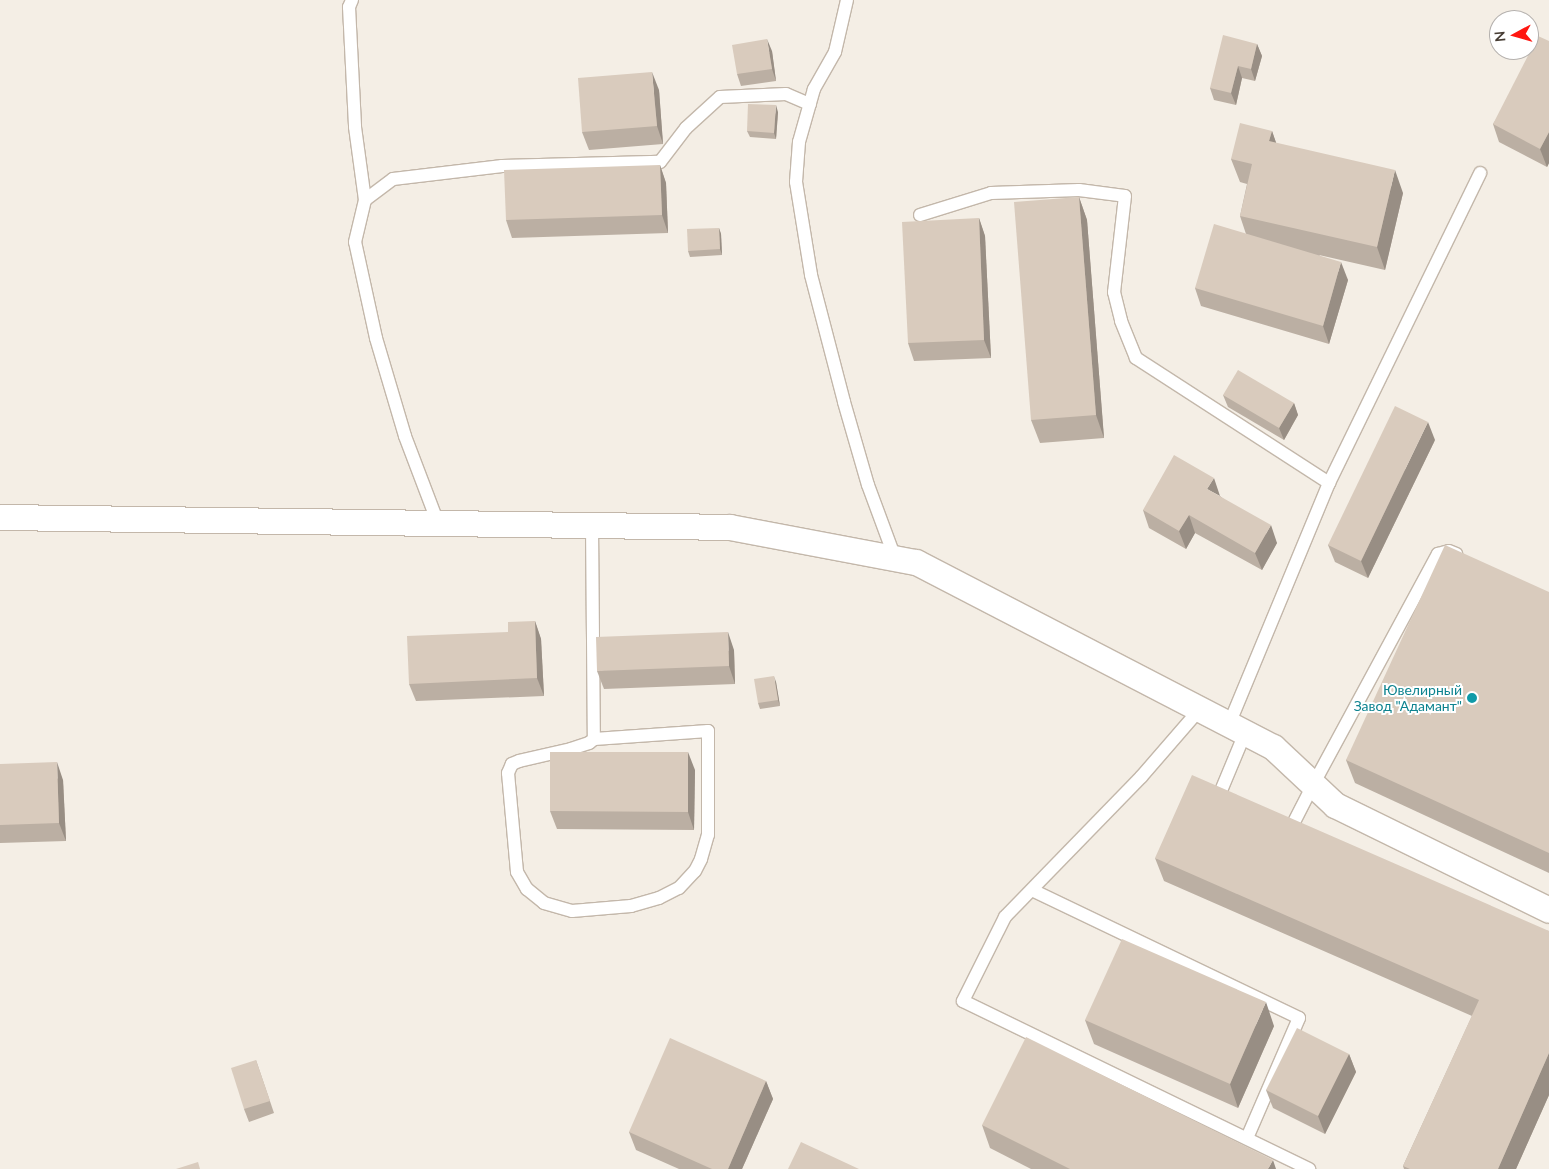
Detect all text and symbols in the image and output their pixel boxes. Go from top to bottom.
north arrow [1489,10,1539,60]
text: N [1491,30,1509,43]
place label: Ювелирный Завод "Адамант" [1354,682,1462,714]
marker: Ювелирный Завод "Адамант" [1466,692,1478,704]

